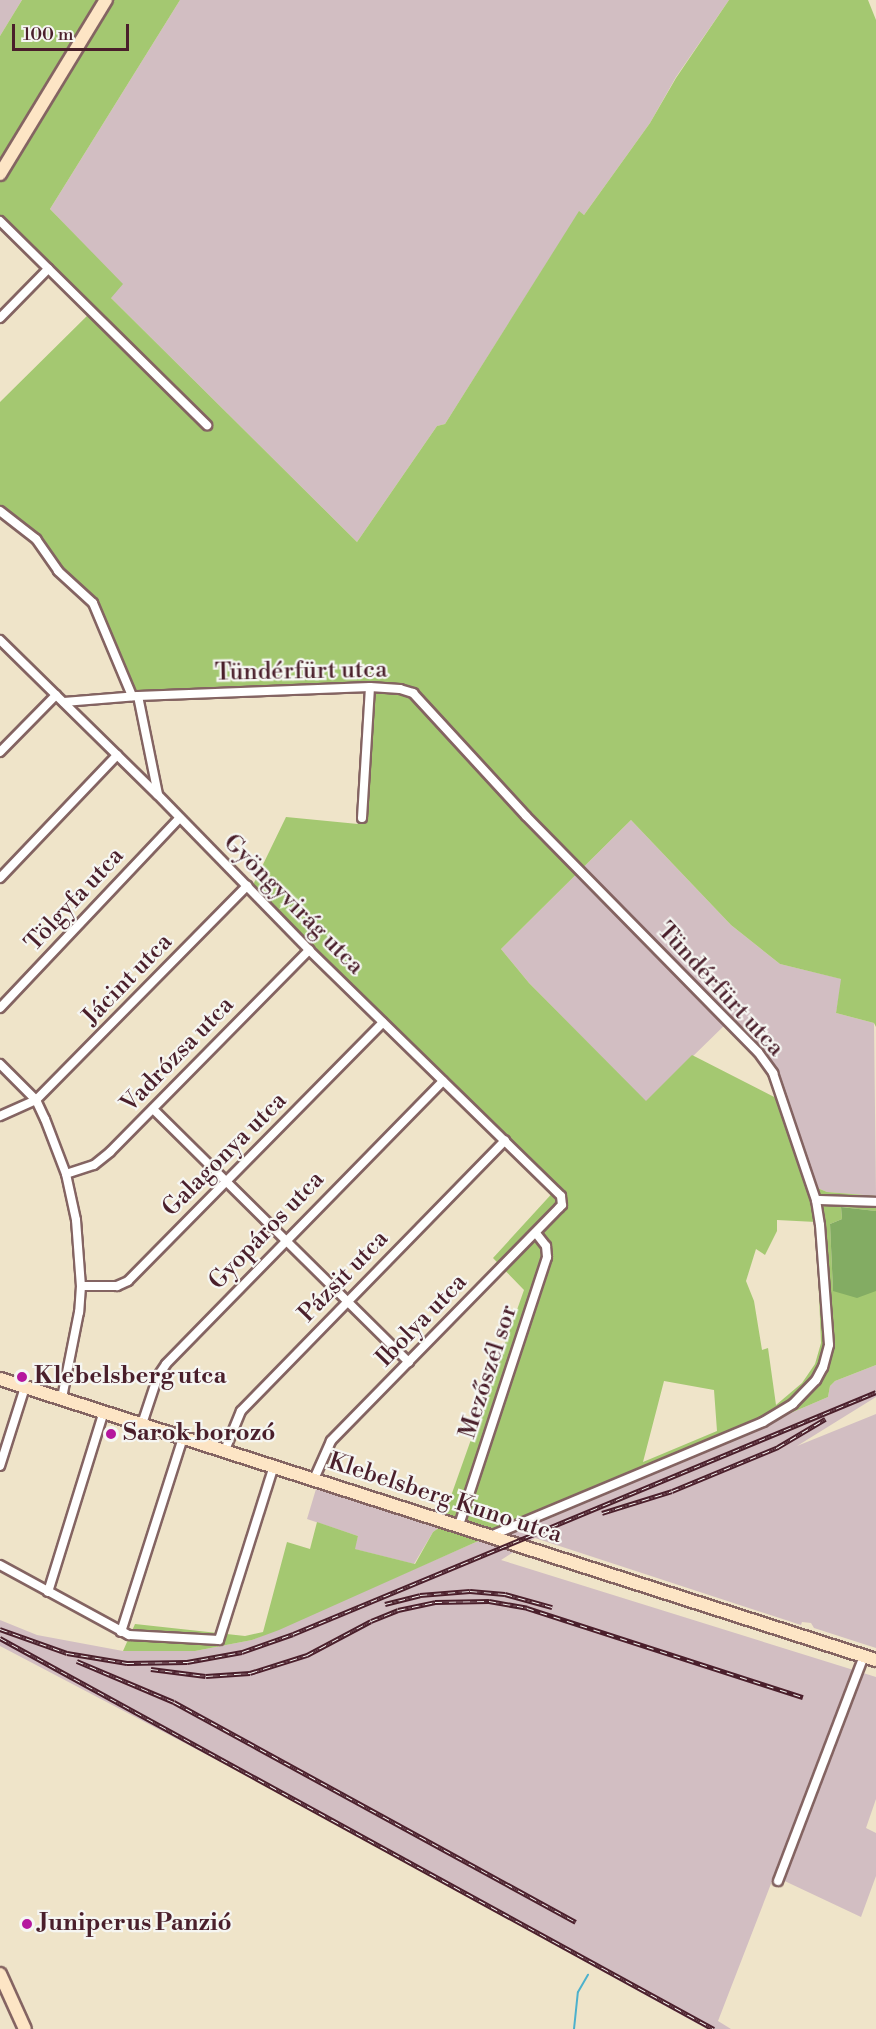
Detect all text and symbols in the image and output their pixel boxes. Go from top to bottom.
scale bar [15,12,132,50]
text: 100 m [23,23,74,46]
street label: Tündérfürt utca [214,656,388,688]
street label: Gyöngyvirág utca [217,829,369,981]
street label: Tölgyfa utca [20,842,130,958]
street label: Tündérfürt utca [651,917,789,1063]
street label: Jácint utca [77,928,179,1032]
street label: Vadrózsa utca [116,991,240,1119]
street label: Galagonya utca [157,1087,293,1223]
street label: Gyopáros utca [203,1166,331,1296]
street label: Pázsit utca [293,1225,395,1329]
street label: Ibolya utca [371,1268,473,1374]
street label: Mezőszél sor [454,1301,524,1443]
place label: Klebelsberg utca [34,1363,226,1391]
marker: Klebelsberg utca [15,1370,29,1384]
place label: Sarok borozó [123,1420,275,1448]
marker: Sarok borozó [104,1427,118,1441]
street label: Klebelsberg Kuno utca [325,1448,565,1550]
place label: Juniperus Panzió [39,1910,232,1938]
marker: Juniperus Panzió [20,1917,34,1931]

